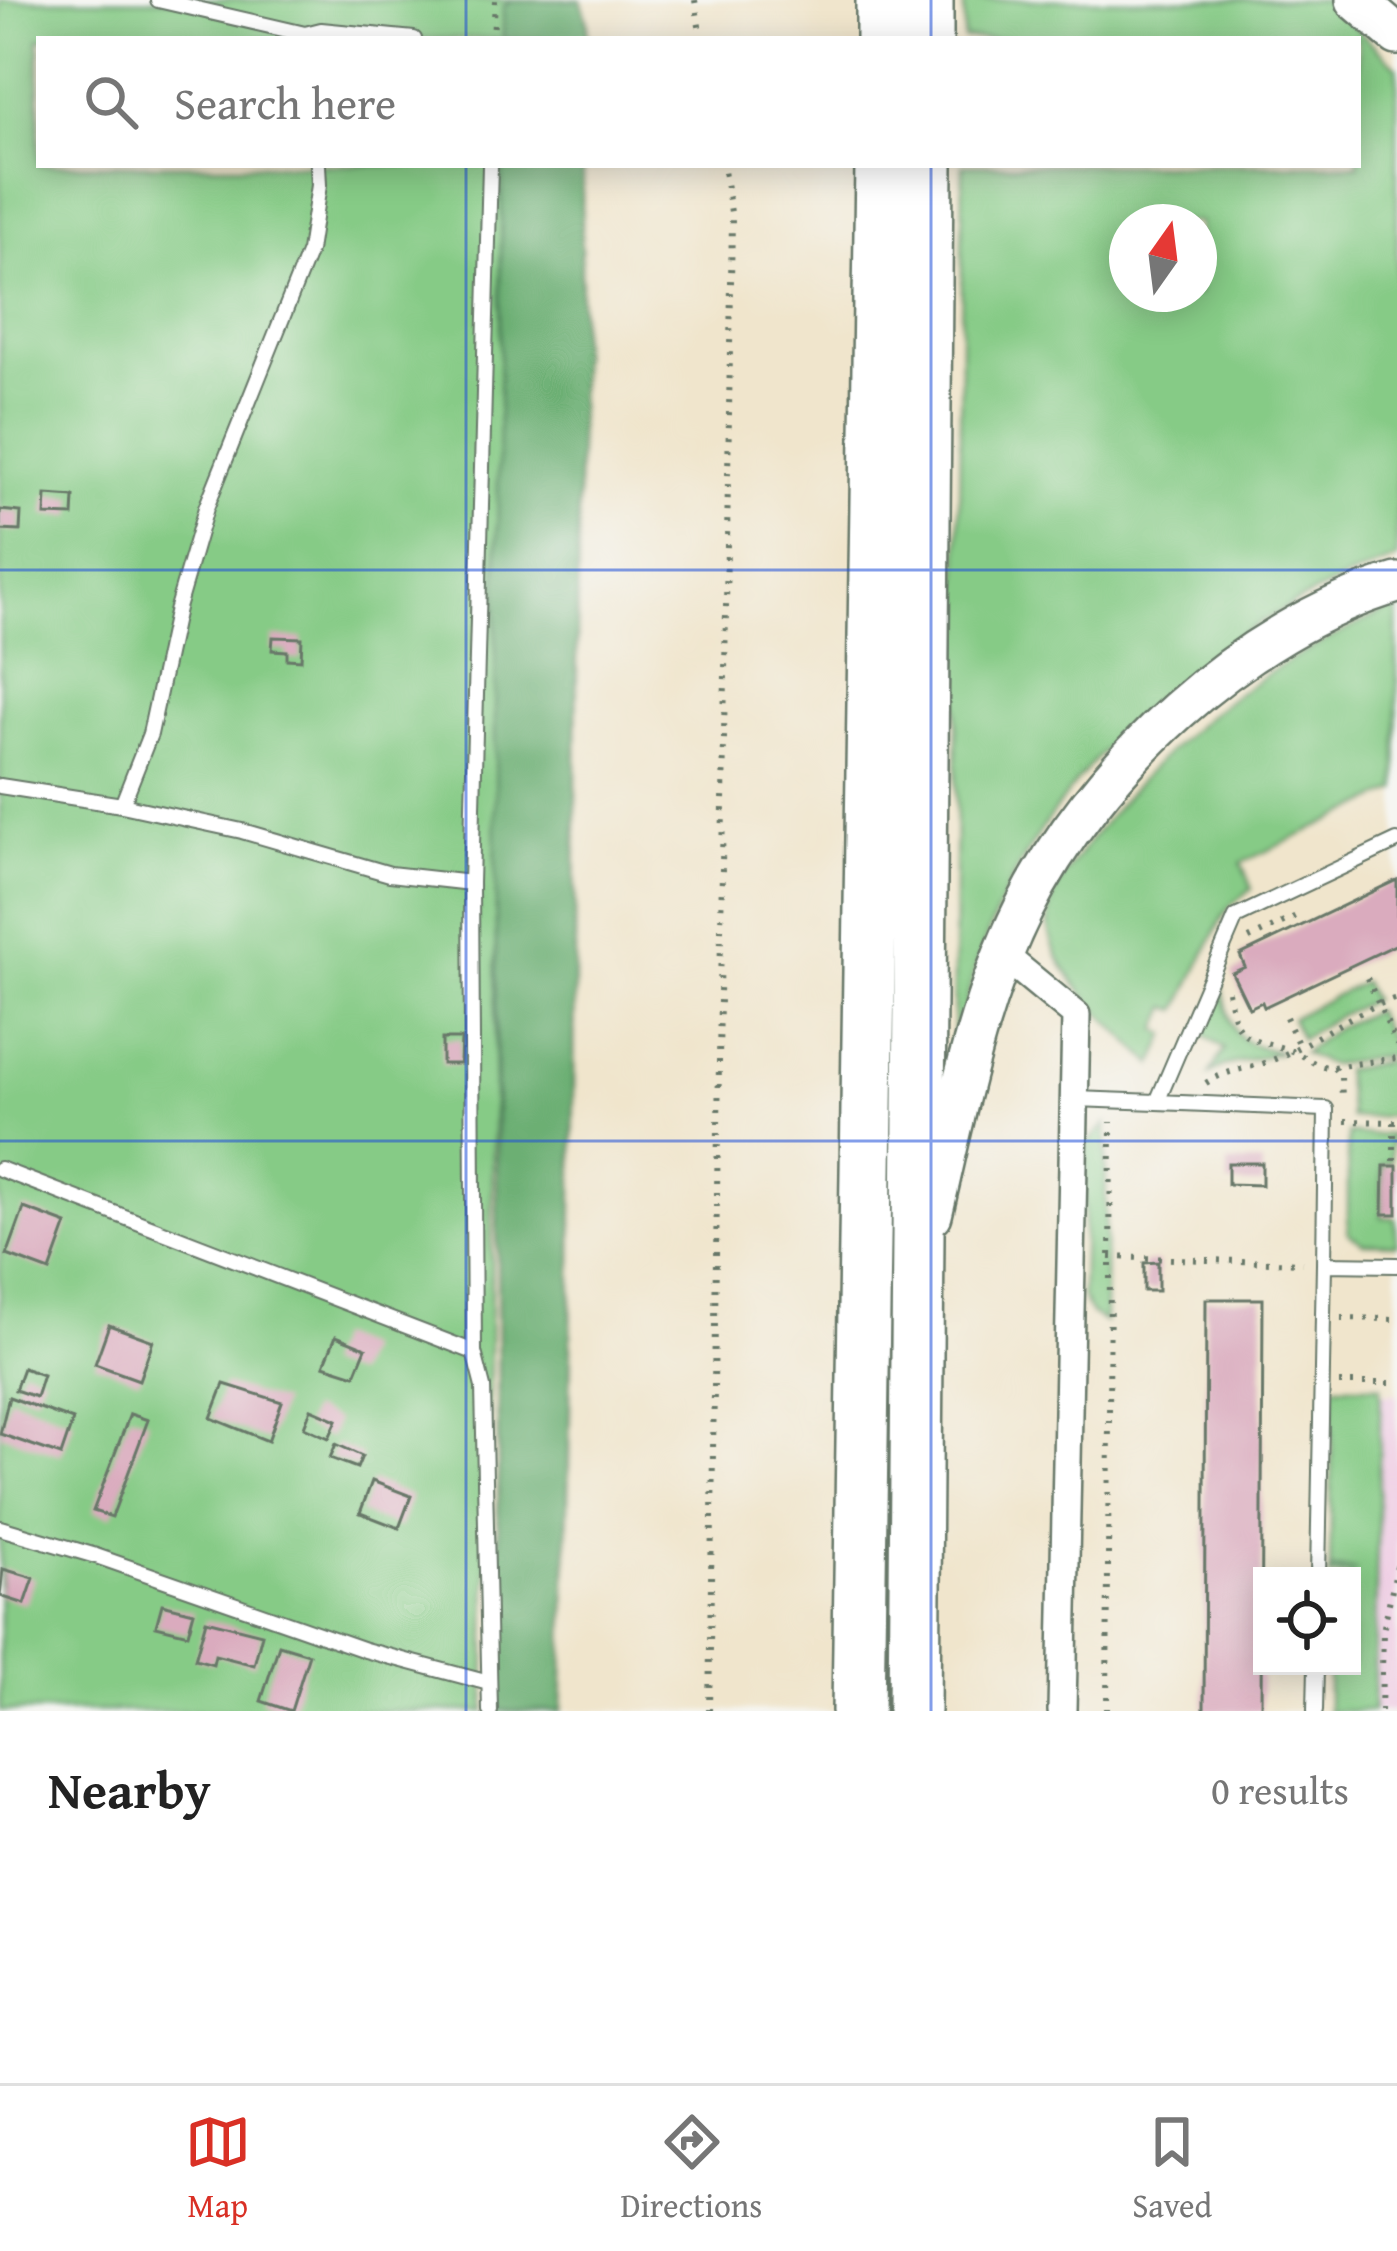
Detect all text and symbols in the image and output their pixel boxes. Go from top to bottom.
search box [36,36,1361,168]
icon: search [78,69,144,135]
text: Search here [174,70,396,135]
north arrow [1109,204,1217,312]
map controls [1253,1567,1361,1675]
button: locate [1253,1567,1361,1675]
text: Nearby [48,1752,211,1827]
text: 0 results [1211,1761,1349,1818]
tab: Map [185,2109,251,2229]
tab: Directions [621,2109,762,2229]
tab: Saved [1132,2109,1212,2229]

